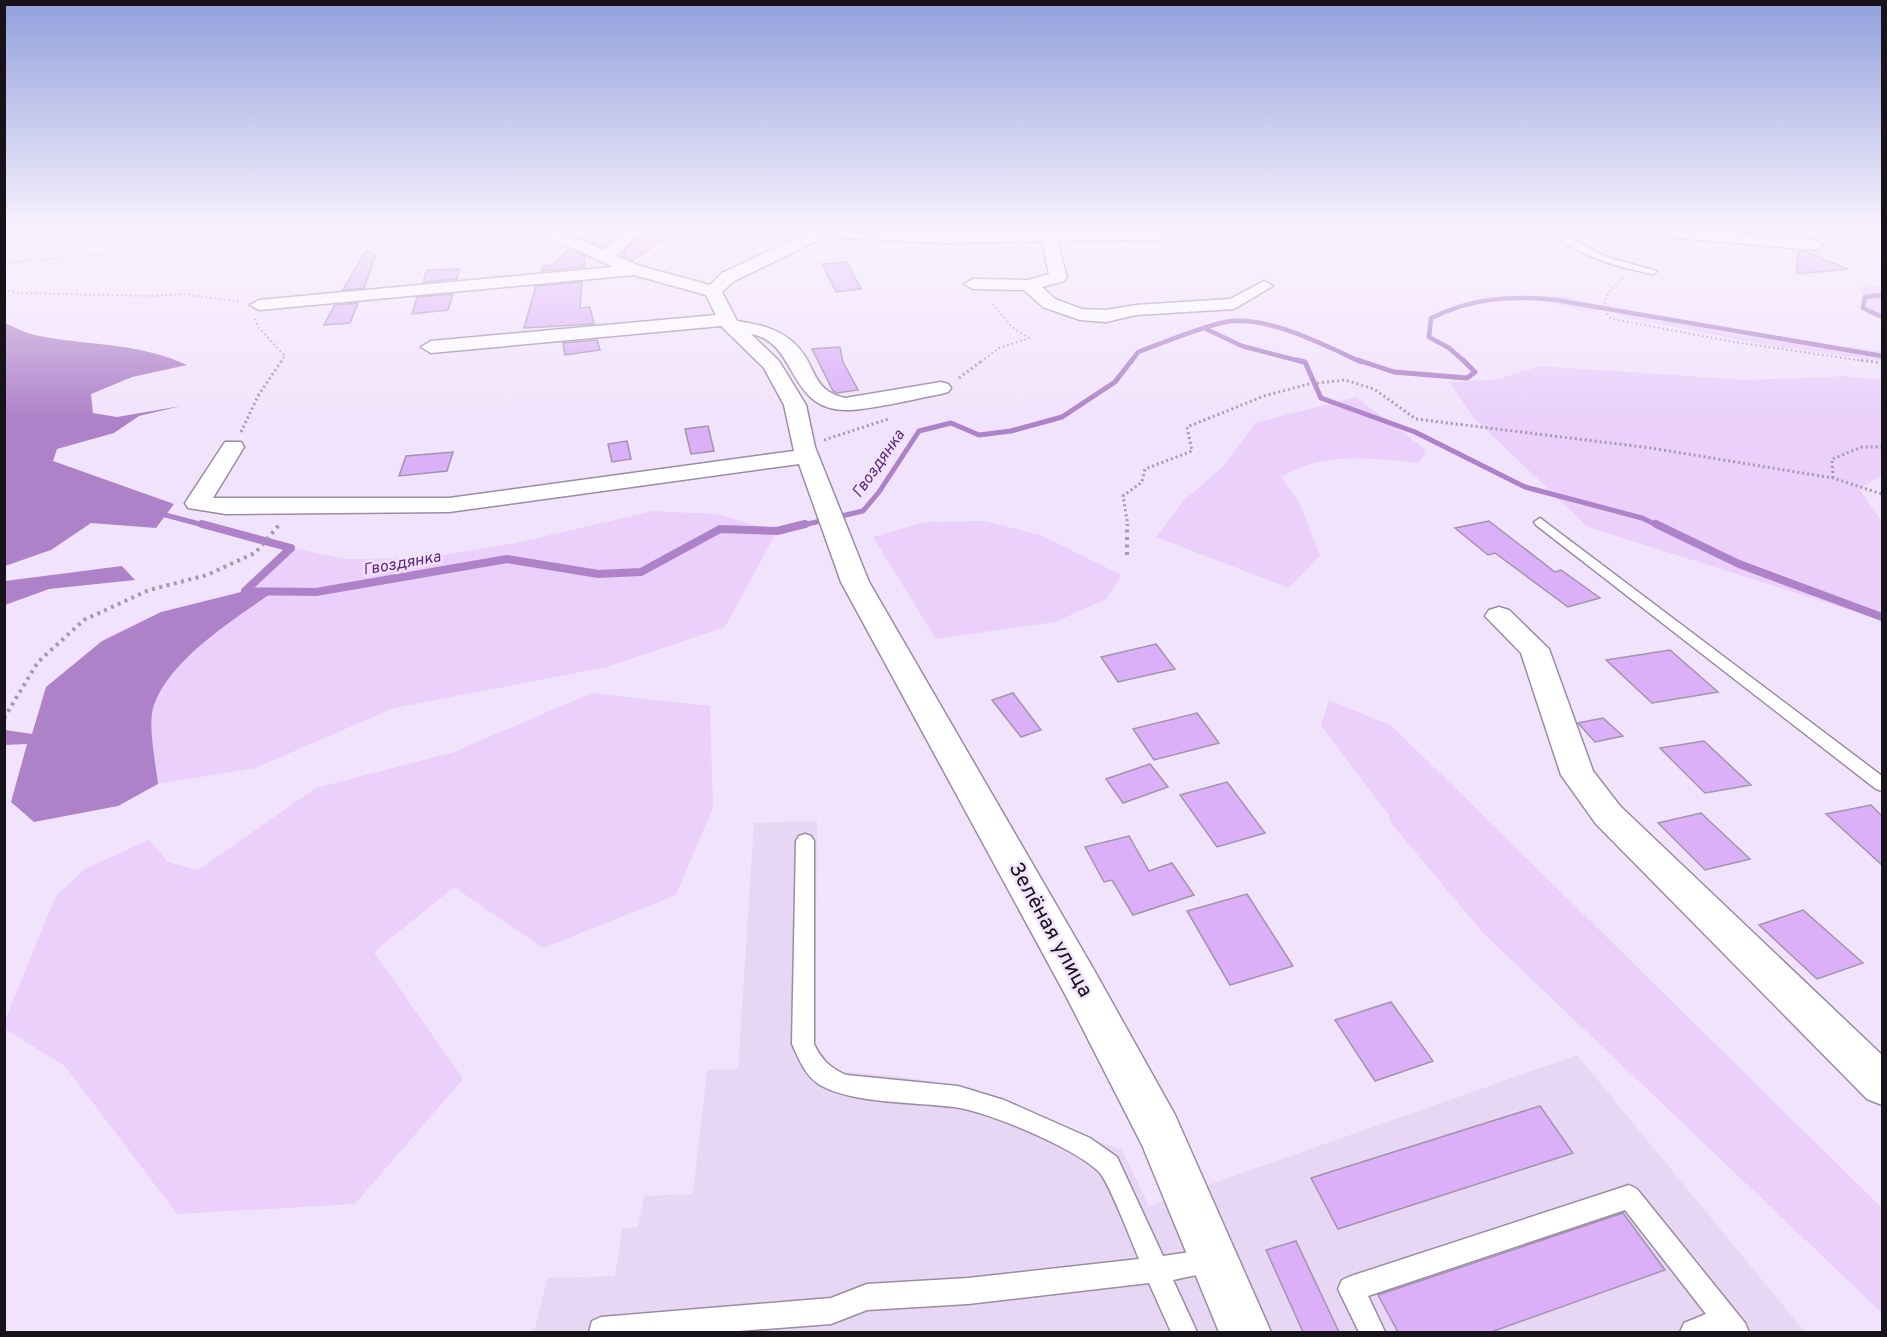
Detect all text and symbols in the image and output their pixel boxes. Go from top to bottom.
water label: Гвоздянка [848,426,910,502]
water label: Гвоздянка [362,547,443,581]
street label: Зелёная улица [1002,858,1098,1002]

